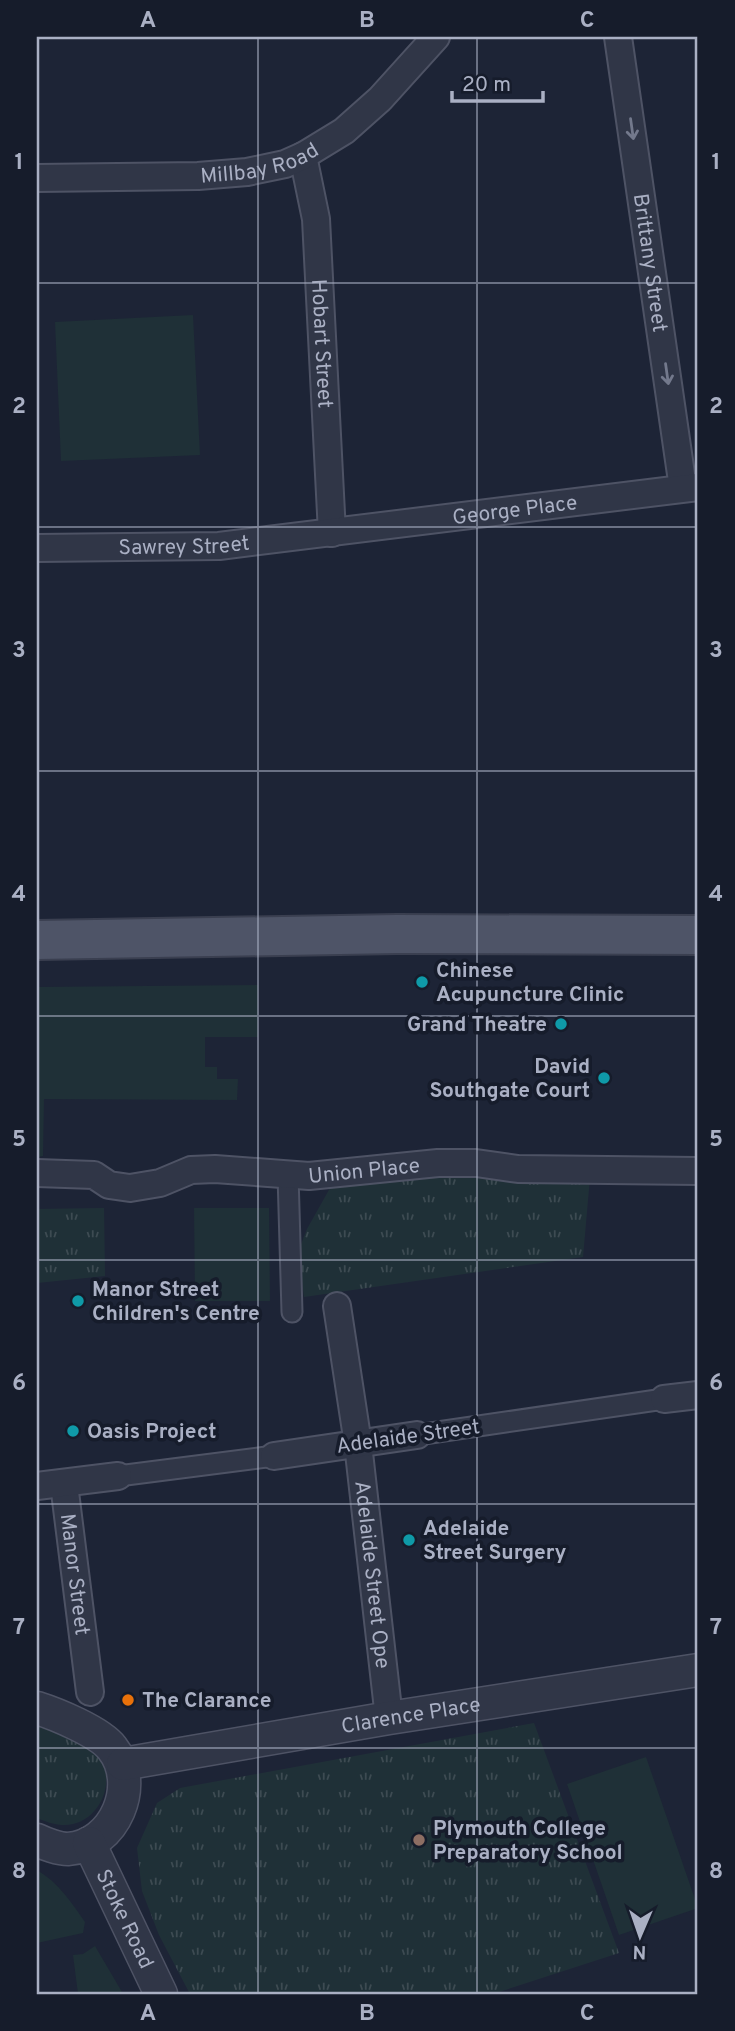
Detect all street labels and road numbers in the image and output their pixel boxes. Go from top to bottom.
street label: Millbay Road [199,138,324,191]
street label: Brittany Street [626,192,672,334]
street label: Hobart Street [304,278,338,409]
street label: George Place [451,490,579,532]
street label: Sawrey Street [118,530,251,562]
street label: Union Place [307,1153,421,1191]
street label: Adelaide Street [335,1414,482,1461]
street label: Adelaide Street Ope [347,1479,395,1670]
street label: Manor Street [53,1512,95,1637]
street label: Clarence Place [339,1692,483,1741]
street label: Stoke Road [89,1865,159,1974]

